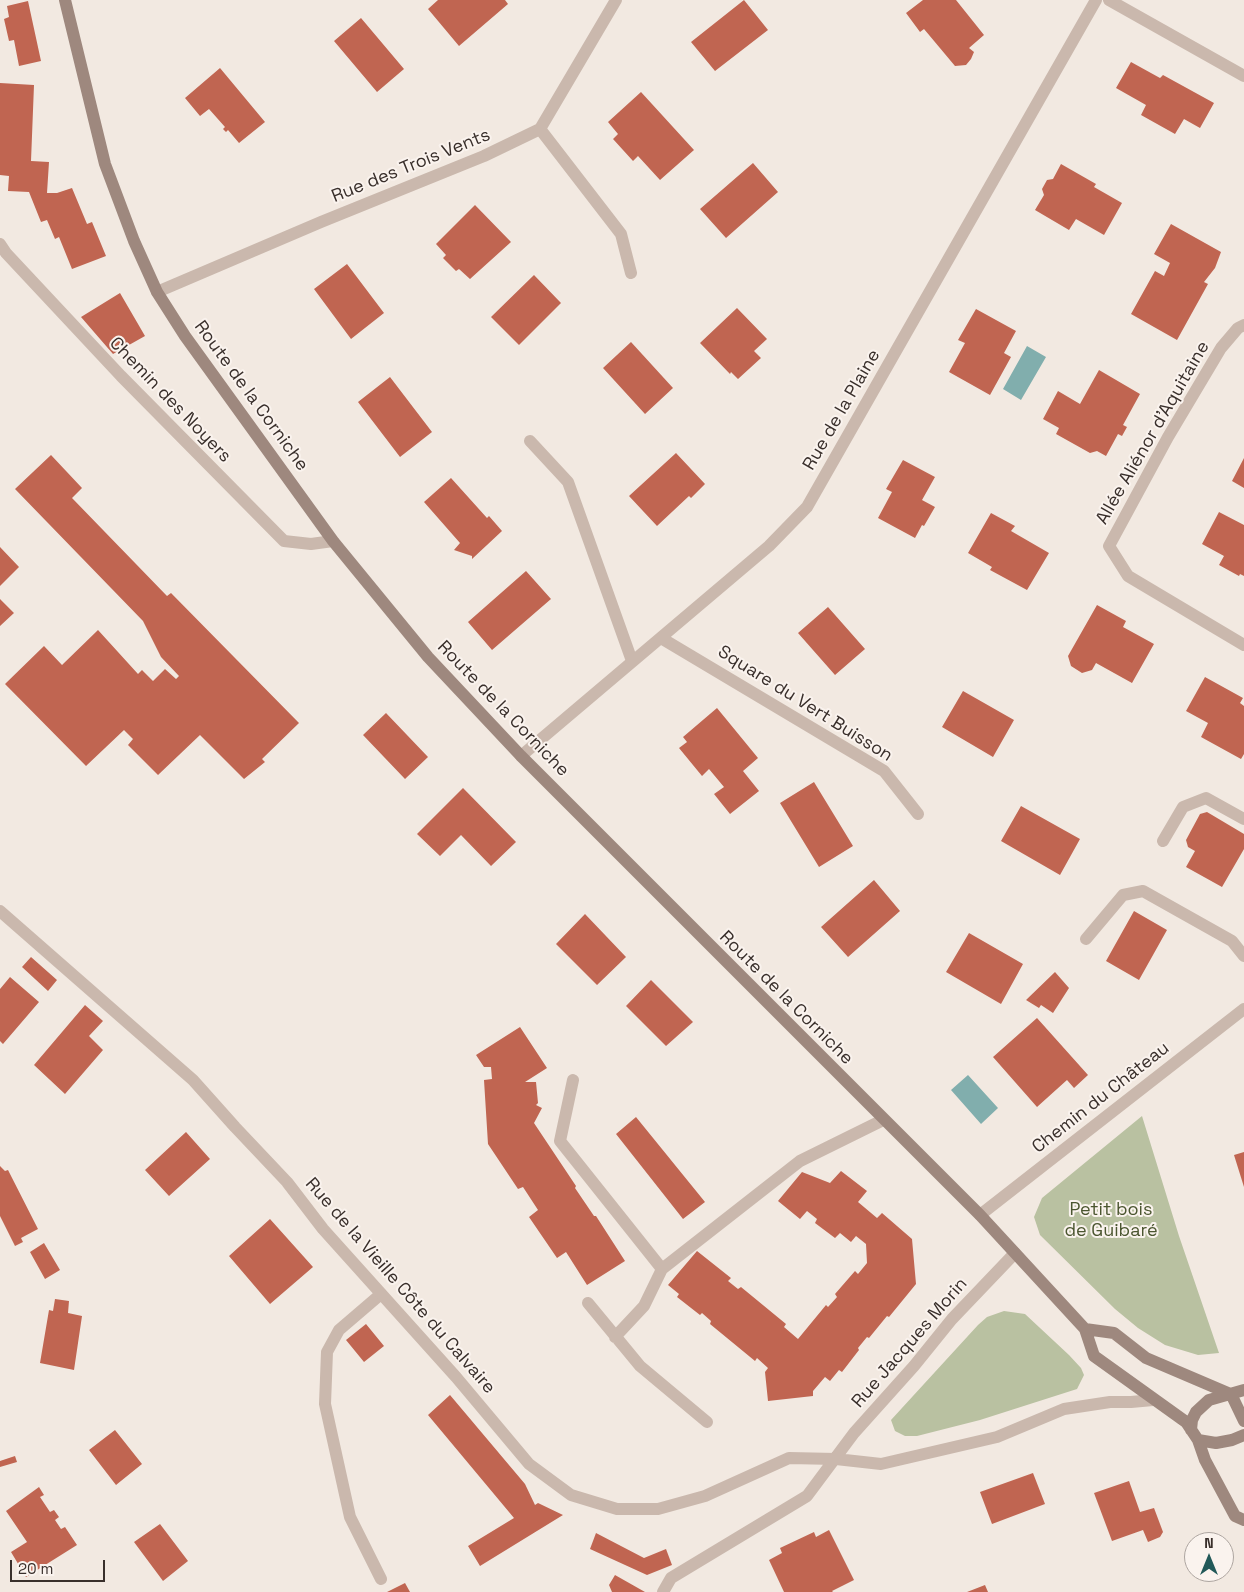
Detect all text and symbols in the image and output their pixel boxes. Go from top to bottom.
street label: Rue des Trois Vents [329,124,493,208]
street label: Route de la Corniche [189,317,313,475]
street label: Chemin des Noyers [105,333,235,467]
street label: Allée Aliénor d'Aquitaine [1092,338,1214,528]
street label: Rue de la Plaine [799,346,885,474]
street label: Route de la Corniche [433,637,573,781]
street label: Square du Vert Buisson [714,641,896,767]
street label: Route de la Corniche [715,927,857,1069]
street label: Chemin du Château [1028,1038,1174,1158]
street label: Rue de la Vieille Côte du Calvaire [300,1174,500,1398]
park label: Petit bois de Guibaré [1064,1199,1158,1242]
street label: Rue Jacques Morin [848,1274,972,1412]
north arrow [1184,1532,1234,1582]
text: N [1204,1534,1214,1552]
scale bar [12,1550,108,1582]
text: 20 m [18,1559,53,1578]

